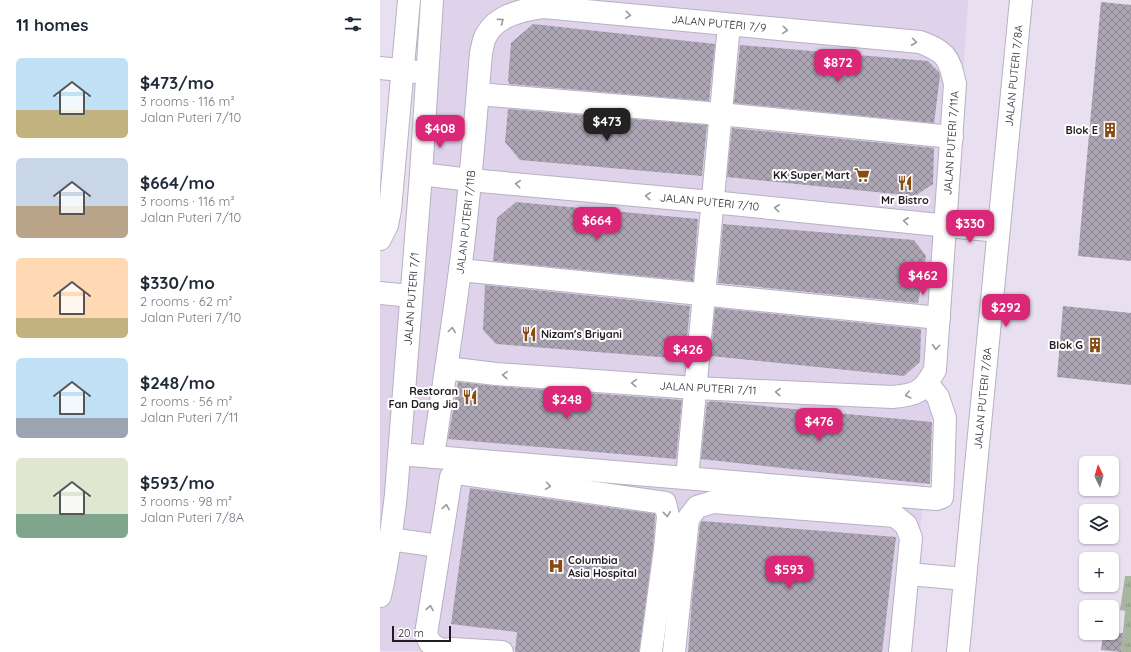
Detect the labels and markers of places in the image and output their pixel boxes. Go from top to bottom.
pin: $872 [814,49,862,83]
pin: $473 [583,108,631,142]
pin: $408 [416,115,464,149]
building icon: Blok E [1101,121,1119,139]
place label: Blok E [1065,123,1098,137]
supermarket icon: KK Super Mart [853,166,871,184]
place label: KK Super Mart [773,168,850,182]
restaurant icon: Mr Bistro [896,174,914,192]
place label: Mr Bistro [881,193,929,207]
pin: $664 [573,207,621,241]
pin: $330 [946,210,994,244]
pin: $462 [899,262,947,296]
pin: $292 [982,294,1030,328]
restaurant icon: Nizam's Briyani [520,325,538,343]
place label: Nizam's Briyani [541,327,622,341]
pin: $426 [664,336,712,370]
building icon: Blok G [1086,336,1104,354]
place label: Blok G [1049,338,1083,352]
place label: Restoran Fan Dang Jia [388,384,458,411]
pin: $248 [543,386,591,420]
restaurant icon: Restoran Fan Dang Jia [461,388,479,406]
pin: $476 [795,408,843,442]
place label: Columbia Asia Hospital [568,553,637,580]
pin: $593 [765,556,813,590]
hospital icon: Columbia Asia Hospital [547,557,565,575]

